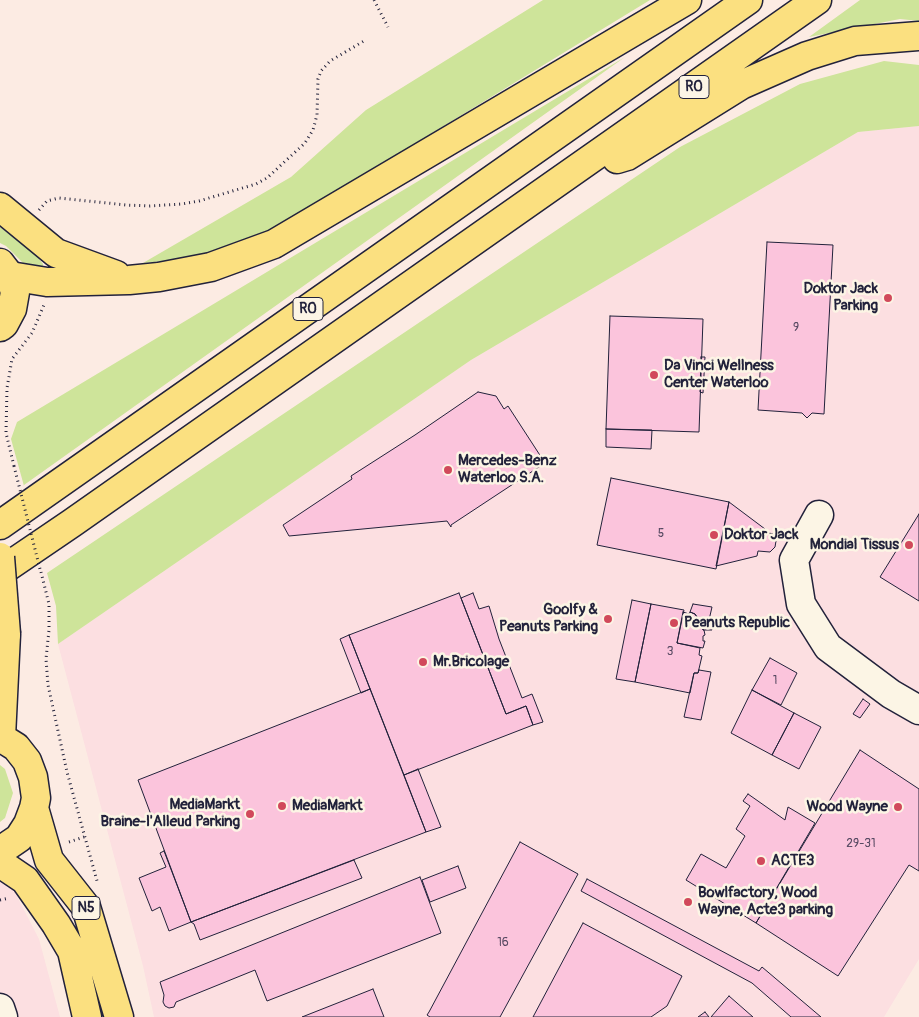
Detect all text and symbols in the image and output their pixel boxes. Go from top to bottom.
road number: R0 [679,75,709,98]
place label: Doktor Jack Parking [804,280,878,315]
marker: Doktor Jack Parking [882,292,894,304]
road number: R0 [293,298,323,320]
house number: 9 [793,321,799,335]
place label: Da Vinci Wellness Center Waterloo [664,357,774,392]
marker: Da Vinci Wellness Center Waterloo [648,369,660,381]
place label: Mercedes-Benz Waterloo S.A. [458,452,556,487]
marker: Mercedes-Benz Waterloo S.A. [442,464,454,476]
place label: Doktor Jack [724,526,798,544]
house number: 5 [658,527,664,541]
marker: Doktor Jack [708,529,720,541]
place label: Mondial Tissus [810,536,899,554]
marker: Mondial Tissus [903,539,915,551]
place label: Goolfy & Peanuts Parking [499,601,598,636]
marker: Goolfy & Peanuts Parking [602,613,614,625]
place label: Peanuts Republic [684,614,790,632]
marker: Peanuts Republic [668,617,680,629]
house number: 3 [667,645,673,659]
place label: Mr.Bricolage [433,653,509,671]
marker: Mr.Bricolage [417,656,429,668]
house number: 1 [773,674,777,688]
place label: MediaMarkt Braine-l'Alleud Parking [101,796,240,831]
place label: MediaMarkt [292,797,363,815]
place label: Wood Wayne [806,798,888,816]
marker: MediaMarkt [276,800,288,812]
marker: Wood Wayne [892,801,904,813]
marker: MediaMarkt Braine-l'Alleud Parking [244,808,256,820]
house number: 29-31 [846,837,876,851]
place label: ACTE3 [771,852,814,870]
marker: ACTE3 [755,855,767,867]
place label: Bowlfactory, Wood Wayne, Acte3 parking [698,884,833,919]
road number: N5 [72,896,100,920]
marker: Bowlfactory, Wood Wayne, Acte3 parking [682,896,694,908]
house number: 16 [497,936,509,950]

